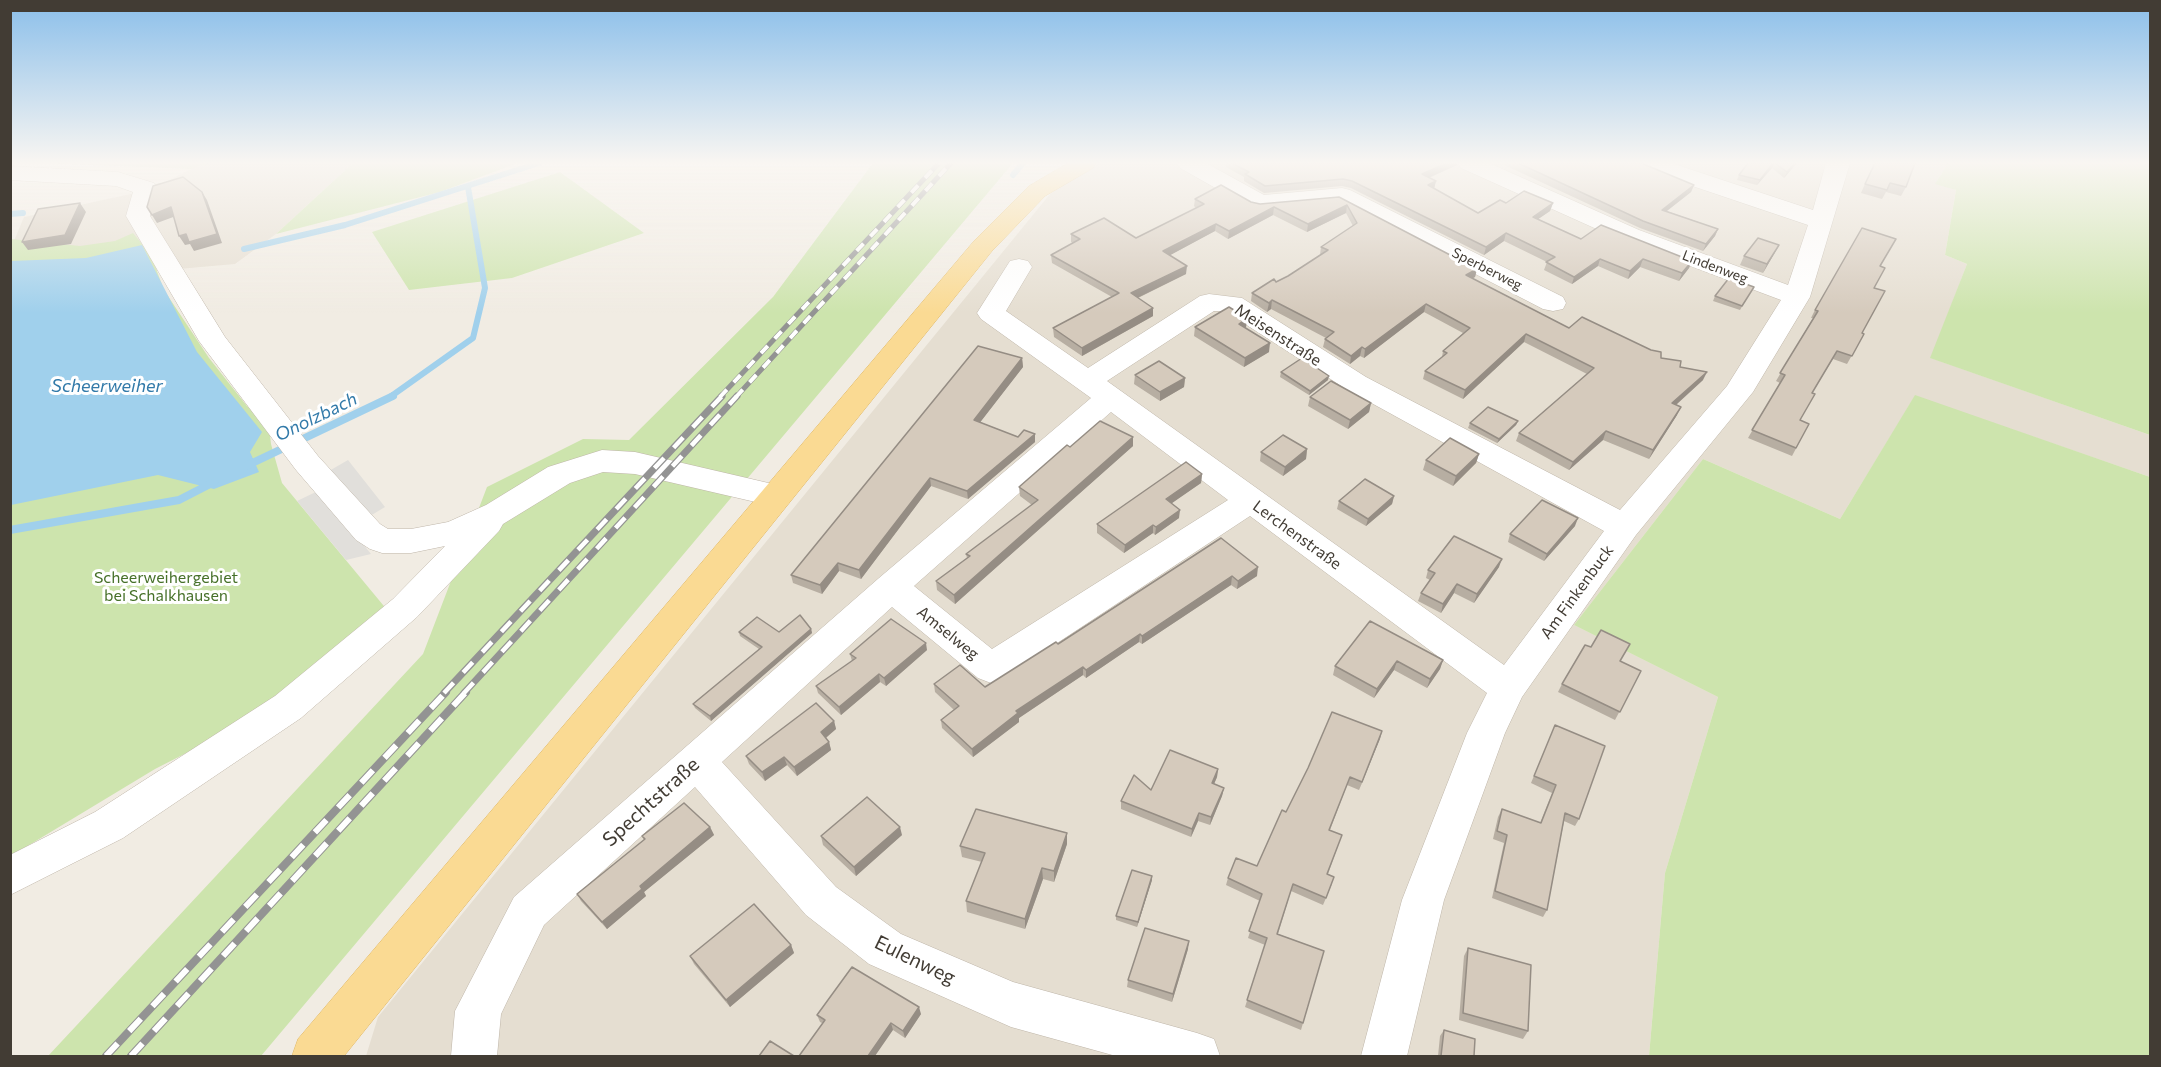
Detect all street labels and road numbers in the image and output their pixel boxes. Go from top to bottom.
street label: Sperberweg [1449,244,1525,294]
street label: Lindenweg [1680,247,1750,287]
street label: Meisenstraße [1231,300,1325,370]
street label: Lerchenstraße [1249,496,1345,574]
street label: Am Finkenbuck [1536,541,1618,643]
street label: Amselweg [913,602,983,664]
street label: Spechtstraße [598,752,704,852]
street label: Eulenweg [871,930,959,990]

